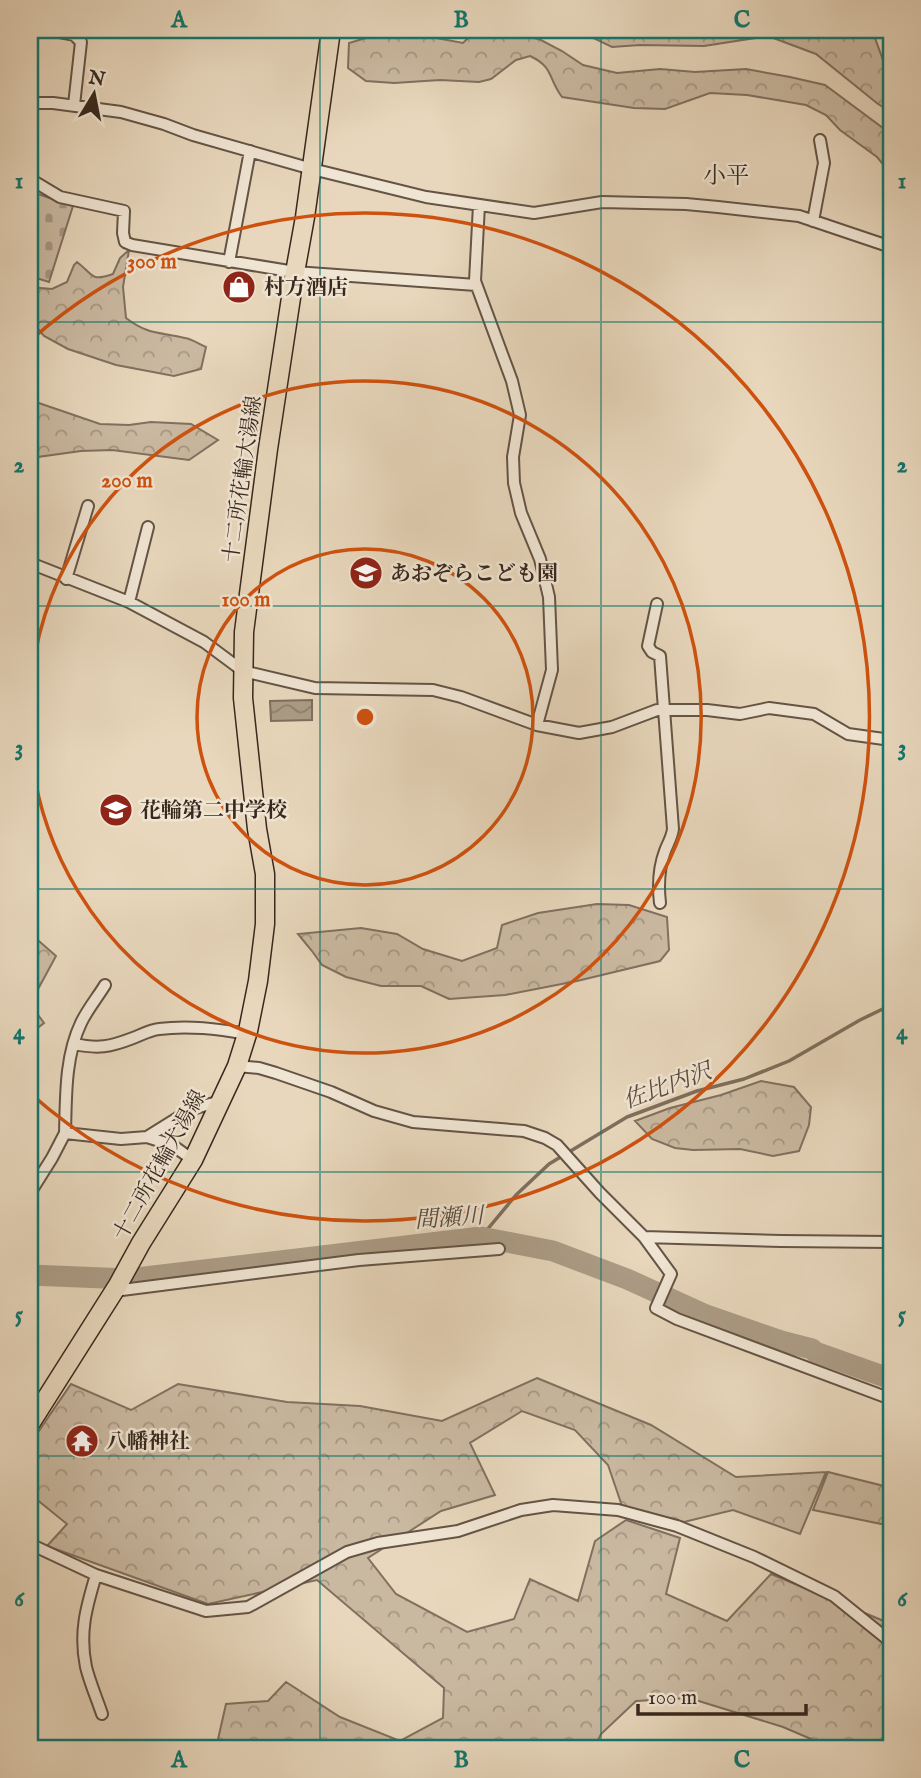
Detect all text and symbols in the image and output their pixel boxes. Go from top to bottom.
text: A [170,6,188,35]
text: B [453,6,469,35]
text: C [734,6,751,35]
north arrow [60,60,130,130]
text: N [85,66,107,93]
district label: 小平 [703,162,749,191]
text: 1 [15,167,23,196]
text: 1 [898,167,906,196]
text: 300 m [127,249,177,276]
shop icon: 村方酒店 [220,268,258,306]
place label: 村方酒店 [264,275,348,302]
street label: 十二所花輪大湯線 [218,394,269,564]
text: 2 [14,451,25,480]
text: 2 [897,451,908,480]
text: 200 m [101,468,153,495]
school or university icon: あおぞらこども園 [347,554,385,592]
place label: あおぞらこども園 [390,561,558,588]
text: 100 m [221,587,271,614]
centre of rings [353,705,377,729]
text: 3 [15,734,23,763]
text: 3 [898,734,906,763]
school or university icon: 花輪第二中学校 [97,791,135,829]
place label: 花輪第二中学校 [140,798,287,825]
text: 4 [13,1018,25,1047]
text: 4 [896,1018,908,1047]
water label: 佐比内沢 [619,1056,719,1116]
street label: 十二所花輪大湯線 [108,1086,213,1246]
water label: 間瀬川 [414,1201,488,1235]
text: 5 [15,1301,24,1330]
text: 5 [898,1301,907,1330]
temple icon: 八幡神社 [63,1422,101,1460]
place label: 八幡神社 [106,1429,190,1456]
text: 6 [14,1585,25,1614]
text: 6 [897,1585,908,1614]
scale bar [638,1673,806,1717]
text: 100 m [648,1685,697,1712]
text: A [170,1746,188,1775]
text: B [453,1746,469,1775]
text: C [734,1746,751,1775]

